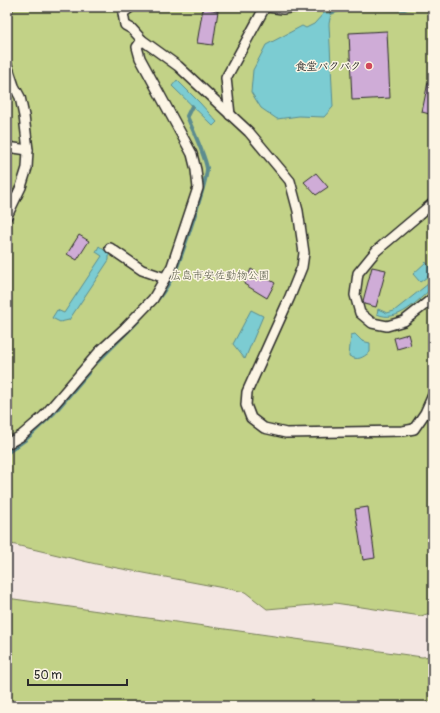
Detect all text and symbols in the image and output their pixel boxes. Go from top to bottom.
place label: 食堂バクバク [295,60,361,73]
marker: 食堂バクバク [364,61,374,71]
park label: 広島市安佐動物公園 [171,269,270,282]
scale bar [28,661,127,687]
text: 50 m [34,668,62,683]

